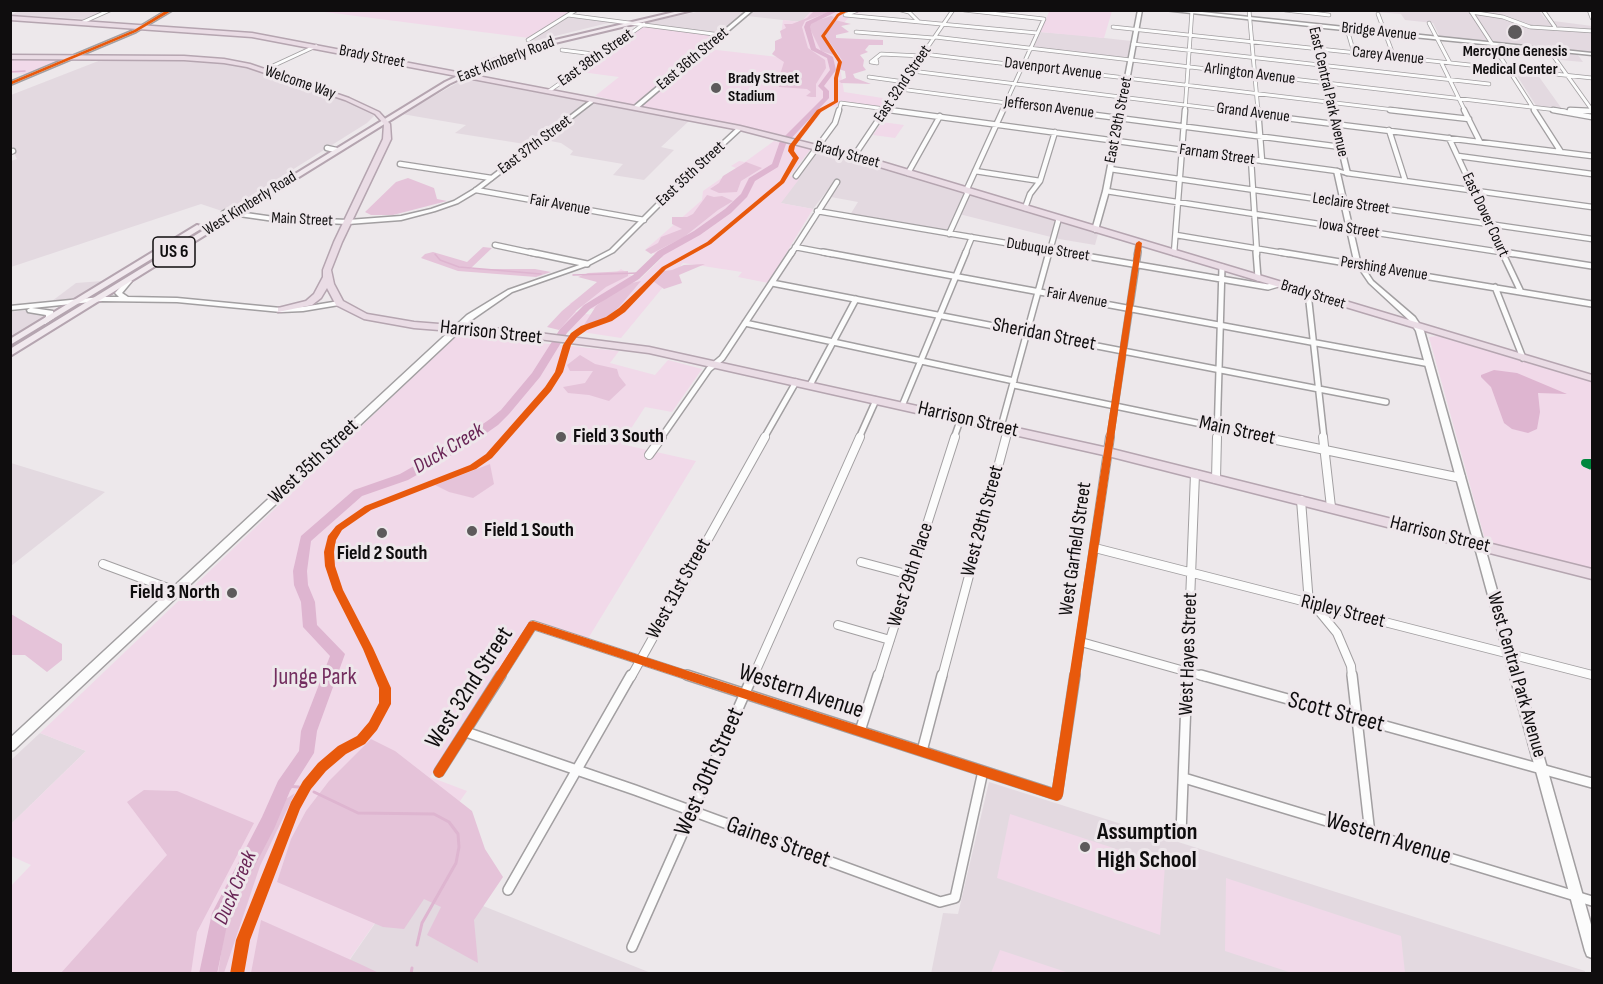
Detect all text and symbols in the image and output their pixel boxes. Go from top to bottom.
street label: Bridge Avenue [1340,18,1418,46]
marker: MercyOne Genesis Medical Center [1506,23,1524,41]
street label: East 36th Street [653,24,733,94]
street label: East 38th Street [555,25,637,91]
street label: East Central Park Avenue [1304,25,1352,159]
street label: East Kimberly Road [455,33,557,87]
street label: Brady Street [337,41,407,73]
street label: East 32nd Street [870,42,936,126]
place label: MercyOne Genesis Medical Center [1463,42,1567,80]
street label: Carey Avenue [1351,43,1425,69]
street label: Davenport Avenue [1003,54,1103,84]
street label: Arlington Avenue [1204,59,1296,89]
street label: Welcome Way [262,62,338,104]
place label: Brady Street Stadium [728,69,799,107]
street label: East 29th Street [1101,75,1137,165]
marker: Brady Street Stadium [709,81,723,95]
street label: Jefferson Avenue [1003,93,1095,123]
street label: Grand Avenue [1215,99,1291,127]
street label: East 37th Street [494,111,576,179]
street label: East 35th Street [653,137,729,211]
street label: Brady Street [812,137,882,173]
street label: Farnam Street [1178,140,1256,170]
street label: West Kimberly Road [200,168,300,240]
street label: East Dover Court [1457,170,1513,260]
street label: Leclaire Street [1311,189,1391,219]
street label: Fair Avenue [528,190,592,220]
street label: Main Street [271,209,333,231]
street label: Iowa Street [1317,215,1381,243]
street label: Dubuque Street [1005,234,1091,266]
road number: US 6 [153,237,195,267]
street label: Pershing Avenue [1339,253,1429,285]
street label: Brady Street [1278,276,1348,314]
street label: Fair Avenue [1045,283,1109,313]
street label: Sheridan Street [990,313,1098,357]
street label: Harrison Street [439,316,543,350]
street label: Harrison Street [915,397,1021,443]
street label: Main Street [1197,411,1277,451]
street label: West 35th Street [264,414,364,510]
water label: Duck Creek [409,418,489,480]
place label: Field 3 South [573,425,664,449]
marker: Field 3 South [554,430,568,444]
street label: West 29th Street [957,463,1009,579]
street label: West Garfield Street [1055,480,1097,618]
street label: Harrison Street [1387,511,1493,559]
place label: Field 1 South [484,519,574,543]
street label: West 29th Place [883,520,939,630]
marker: Field 1 South [465,524,479,538]
marker: Field 2 South [375,526,389,540]
street label: West 31st Street [642,535,716,643]
place label: Field 2 South [337,542,427,566]
place label: Field 3 North [130,581,220,605]
marker: Field 3 North [225,586,239,600]
street label: Ripley Street [1298,590,1388,634]
street label: West Central Park Avenue [1481,590,1551,760]
street label: West Hayes Street [1175,592,1203,716]
street label: West 32nd Street [420,622,520,754]
street label: Western Avenue [735,658,867,726]
park label: Junge Park [273,664,357,692]
street label: Scott Street [1285,686,1387,740]
street label: West 30th Street [669,703,751,841]
street label: Western Avenue [1322,806,1454,872]
street label: Gaines Street [722,811,834,875]
place label: Assumption High School [1097,819,1197,875]
marker: Assumption High School [1078,840,1092,854]
water label: Duck Creek [209,847,263,929]

